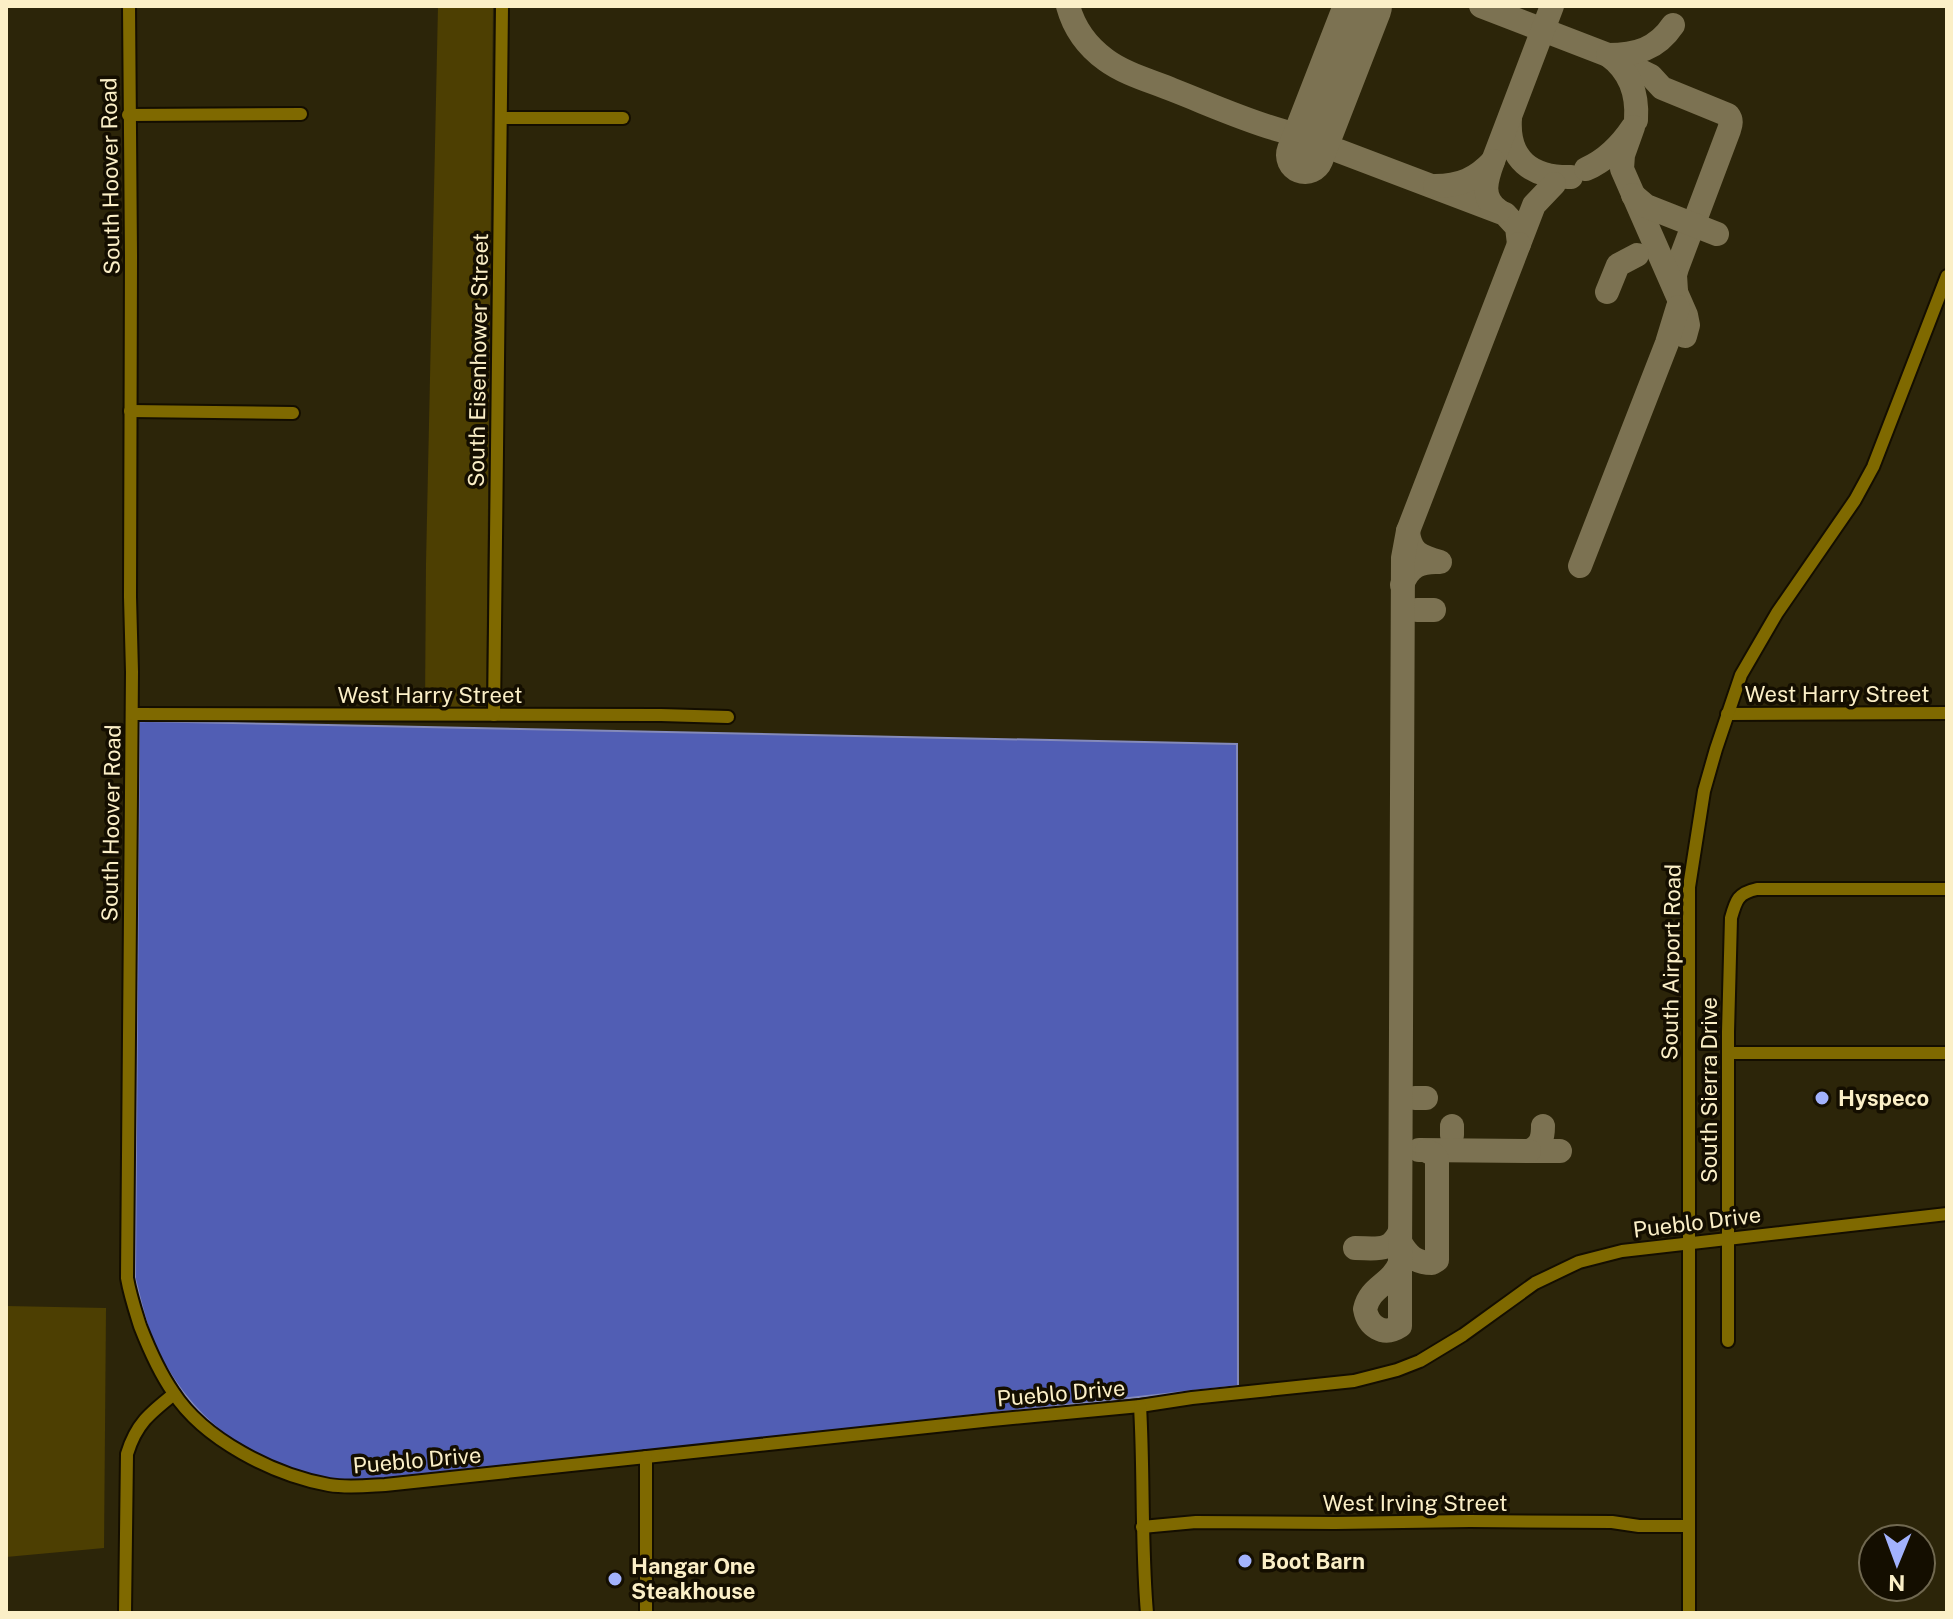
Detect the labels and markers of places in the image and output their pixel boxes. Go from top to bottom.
place label: Hyspeco [1838,1085,1929,1111]
marker: Hyspeco [1813,1089,1831,1107]
place label: Boot Barn [1261,1548,1365,1574]
marker: Boot Barn [1236,1552,1254,1570]
place label: Hangar One Steakhouse [631,1553,756,1604]
marker: Hangar One Steakhouse [606,1570,624,1588]

